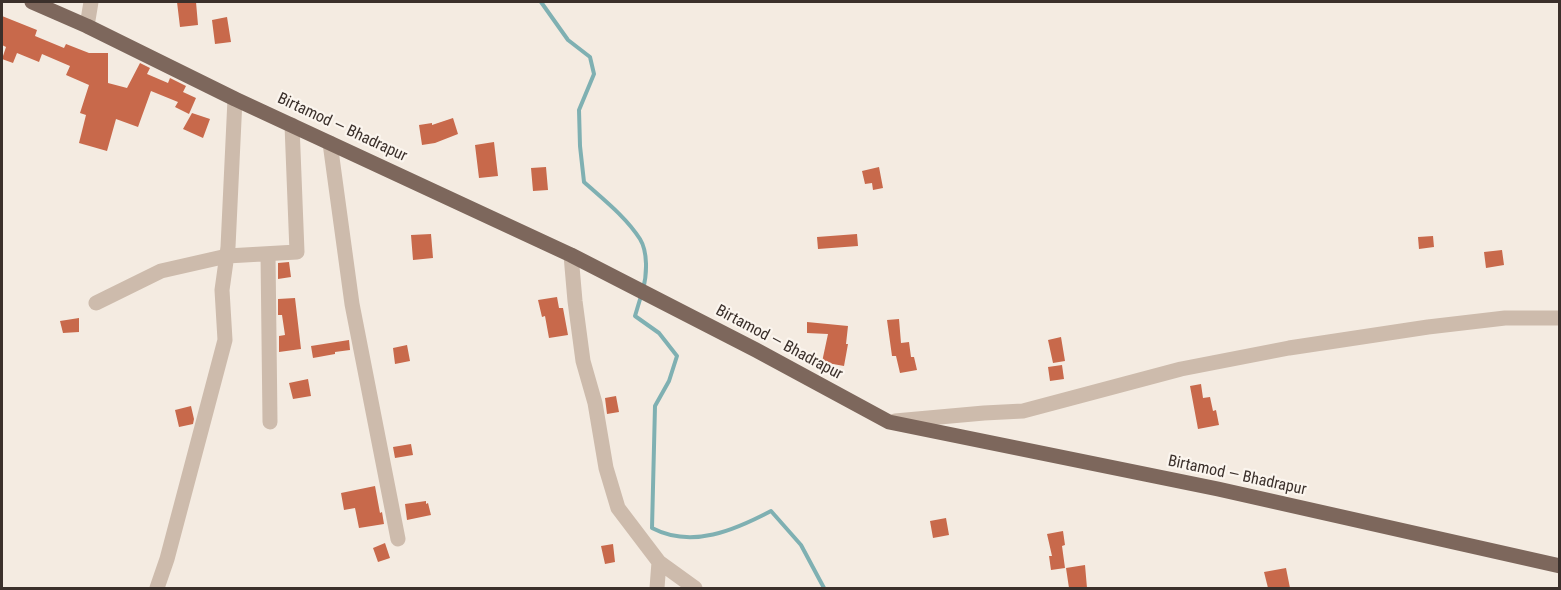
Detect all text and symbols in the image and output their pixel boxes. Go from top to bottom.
street label: Birtamod — Bhadrapur [274,89,410,167]
street label: Birtamod — Bhadrapur [712,301,846,385]
street label: Birtamod — Bhadrapur [1166,452,1308,500]

